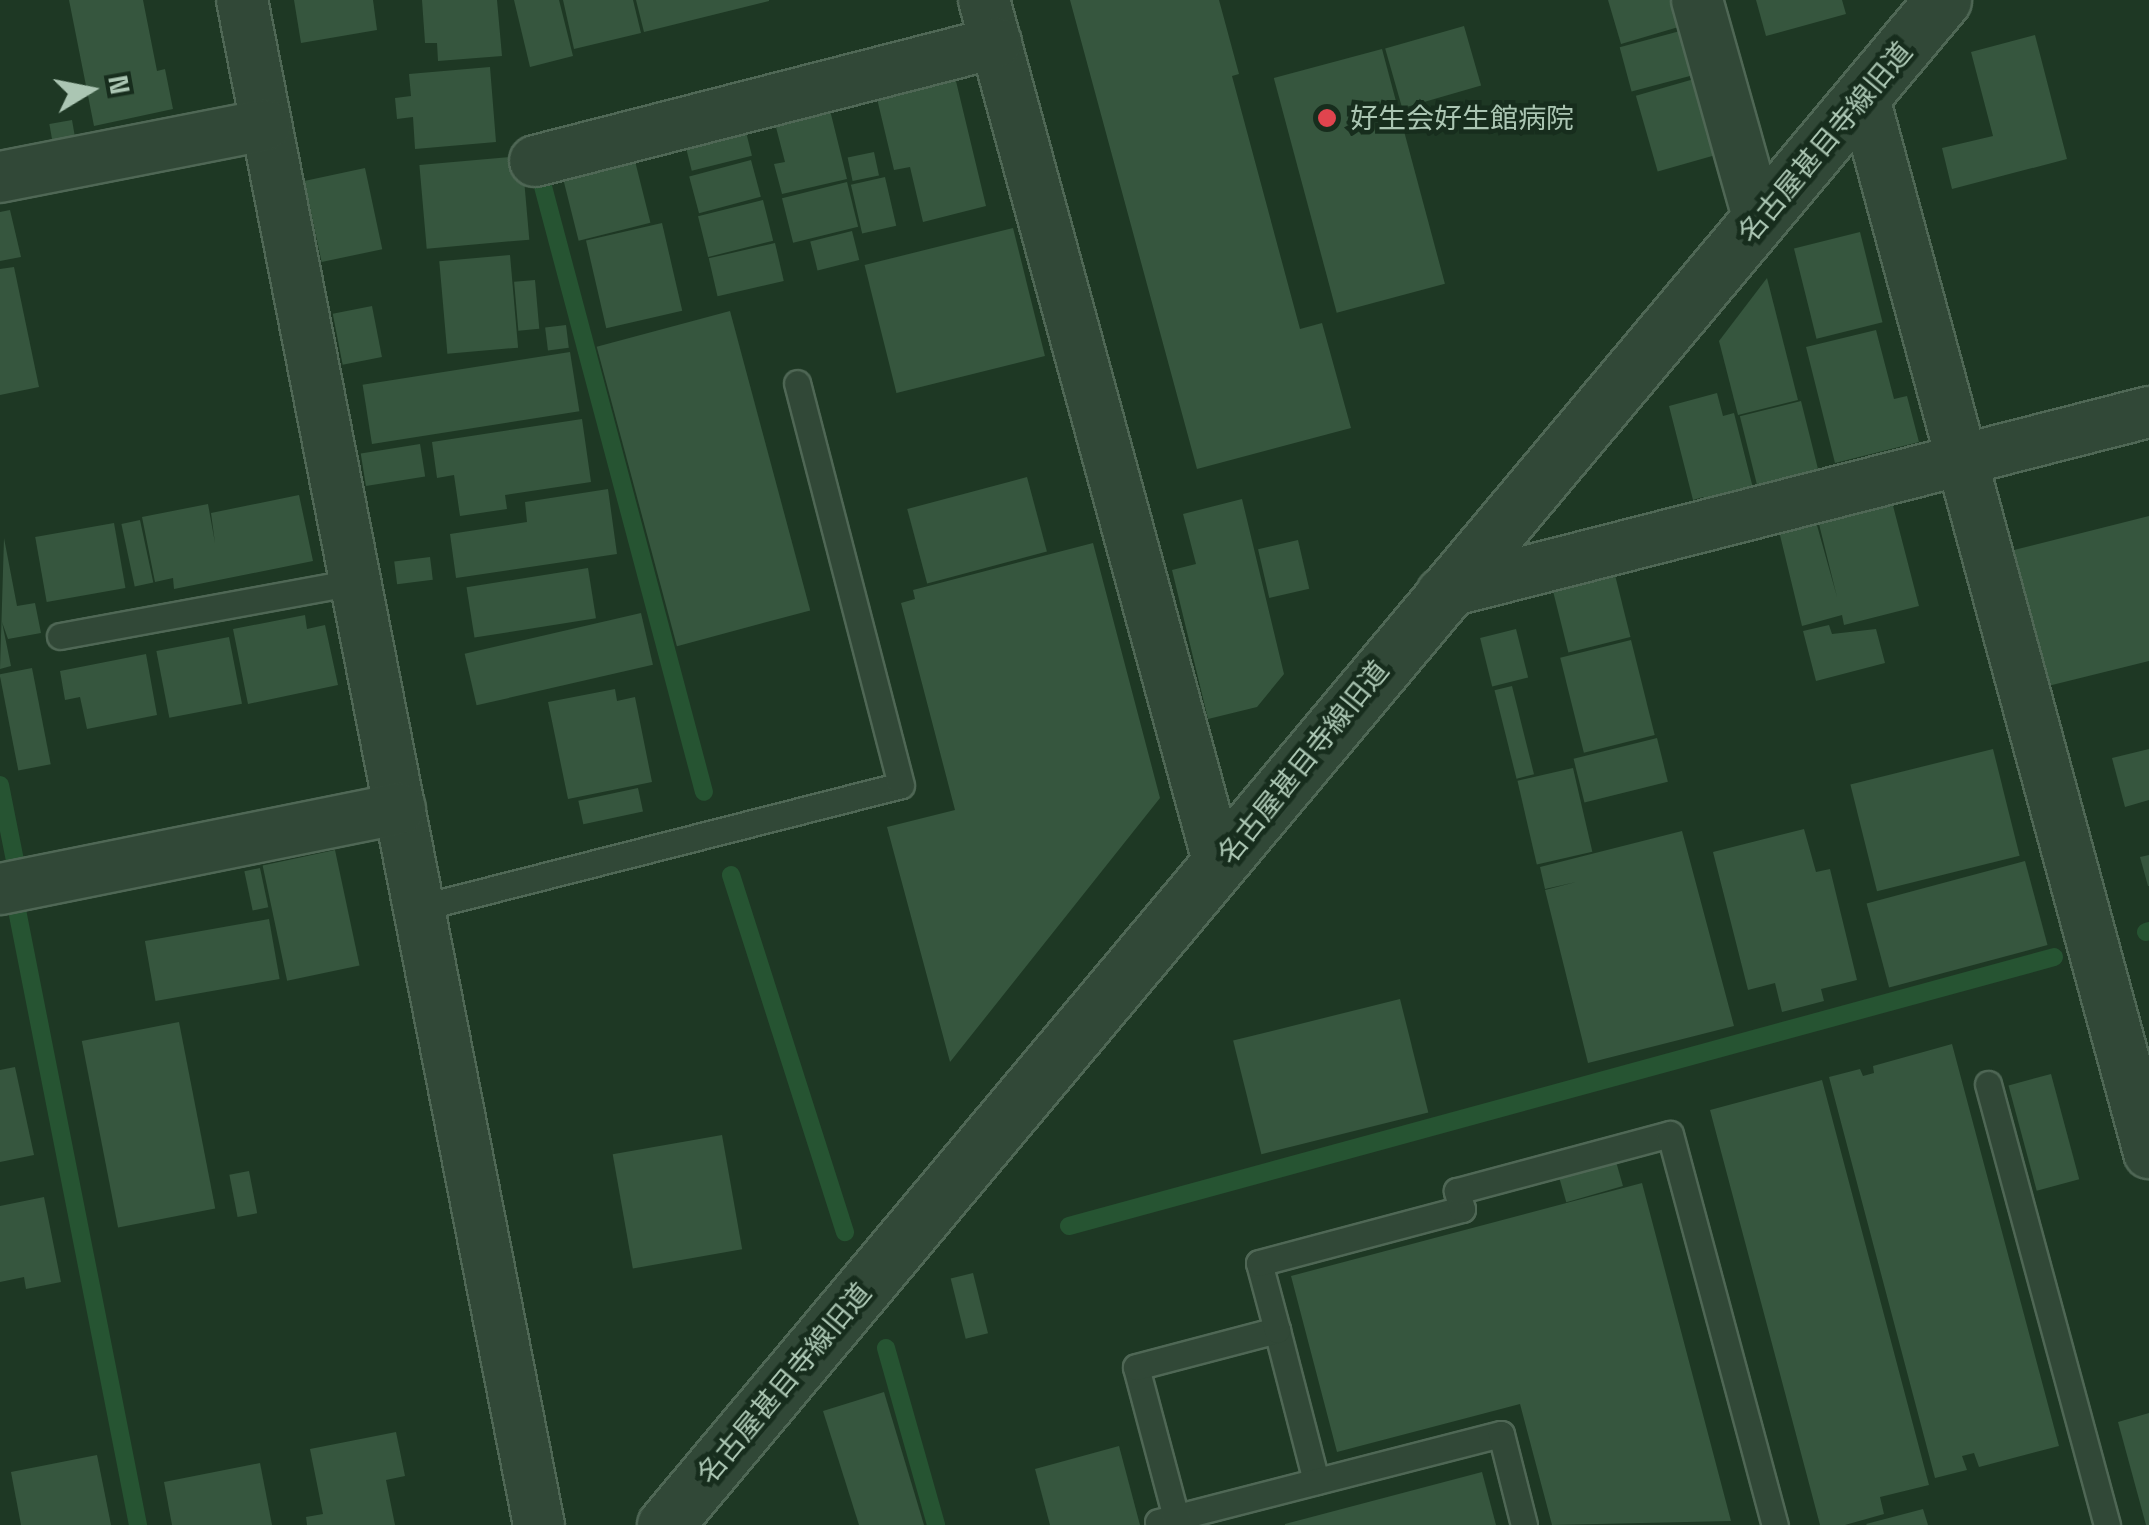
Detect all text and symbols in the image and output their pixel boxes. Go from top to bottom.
street label: 名古屋甚目寺線旧道 [1731,35,1919,249]
north arrow [40,40,140,140]
text: N [100,72,139,97]
place label: 好生会好生館病院 [1350,101,1574,135]
marker: 好生会好生館病院 [1314,105,1340,131]
street label: 名古屋甚目寺線旧道 [1211,654,1395,870]
street label: 名古屋甚目寺線旧道 [690,1276,878,1490]

